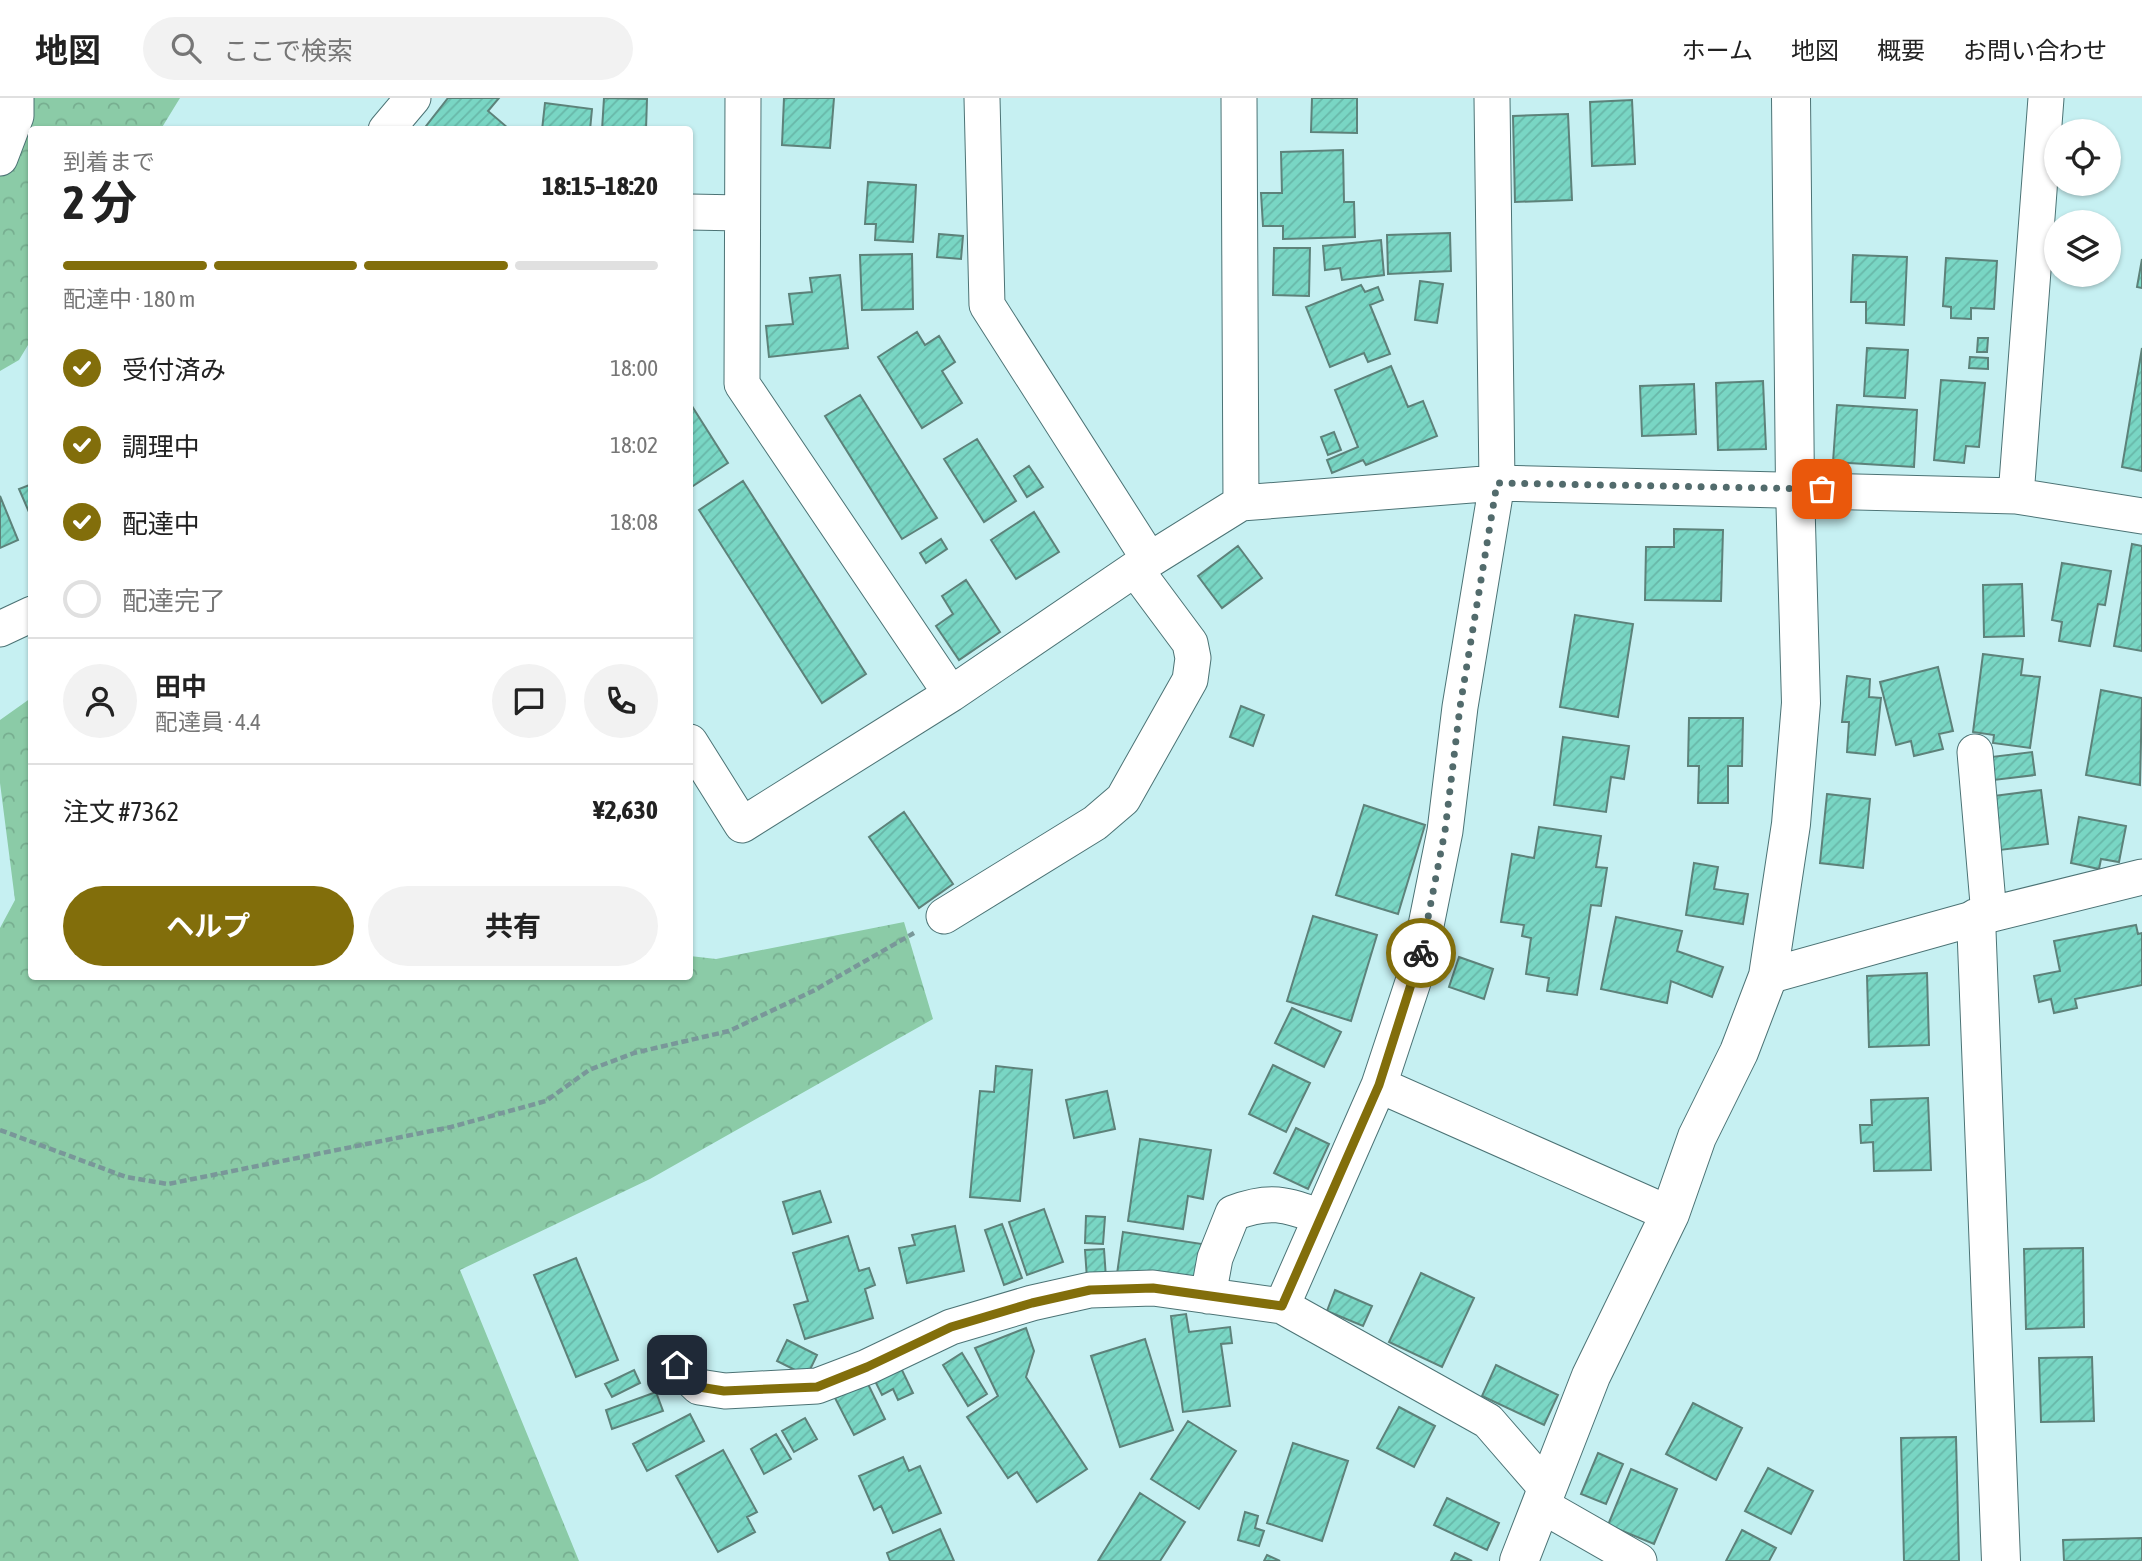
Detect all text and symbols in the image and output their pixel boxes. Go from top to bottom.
search box [143,17,633,80]
icon: search [167,29,205,67]
text: 地図 [35,31,101,69]
text: ここで検索 [223,36,353,66]
text: ホーム [1682,37,1753,64]
text: 地図 [1791,37,1839,64]
text: 概要 [1877,37,1925,64]
text: お問い合わせ [1963,37,2107,64]
map controls [2044,119,2121,287]
button: locate [2044,119,2121,196]
text: 到着まで [63,149,155,175]
text: 18:15–18:20 [542,171,658,201]
text: 2 分 [63,176,137,229]
button: layers [2044,210,2121,287]
text: 配達中 · 180 m [63,286,195,312]
icon: check [63,349,101,387]
text: 受付済み [122,355,226,385]
text: 18:00 [610,355,658,381]
icon: check [63,426,101,464]
text: 調理中 [122,432,200,462]
text: 18:02 [610,432,658,458]
pin [1792,459,1852,519]
icon: bag [1803,470,1841,508]
icon: check [63,503,101,541]
text: 配達中 [122,509,200,539]
text: 18:08 [610,509,658,535]
text: 配達完了 [122,586,226,616]
button: person [63,664,137,738]
button: chat [492,664,566,738]
button: phone [584,664,658,738]
text: 田中 [155,672,207,702]
text: 配達員 · 4.4 [155,709,261,735]
text: ¥2,630 [593,795,658,825]
text: 注文 #7362 [63,797,179,827]
button: ヘルプ [63,886,354,966]
button: 共有 [368,886,658,966]
courier [1386,918,1456,988]
icon: bike [1402,934,1440,972]
pin [647,1335,707,1395]
icon: home [658,1346,696,1384]

